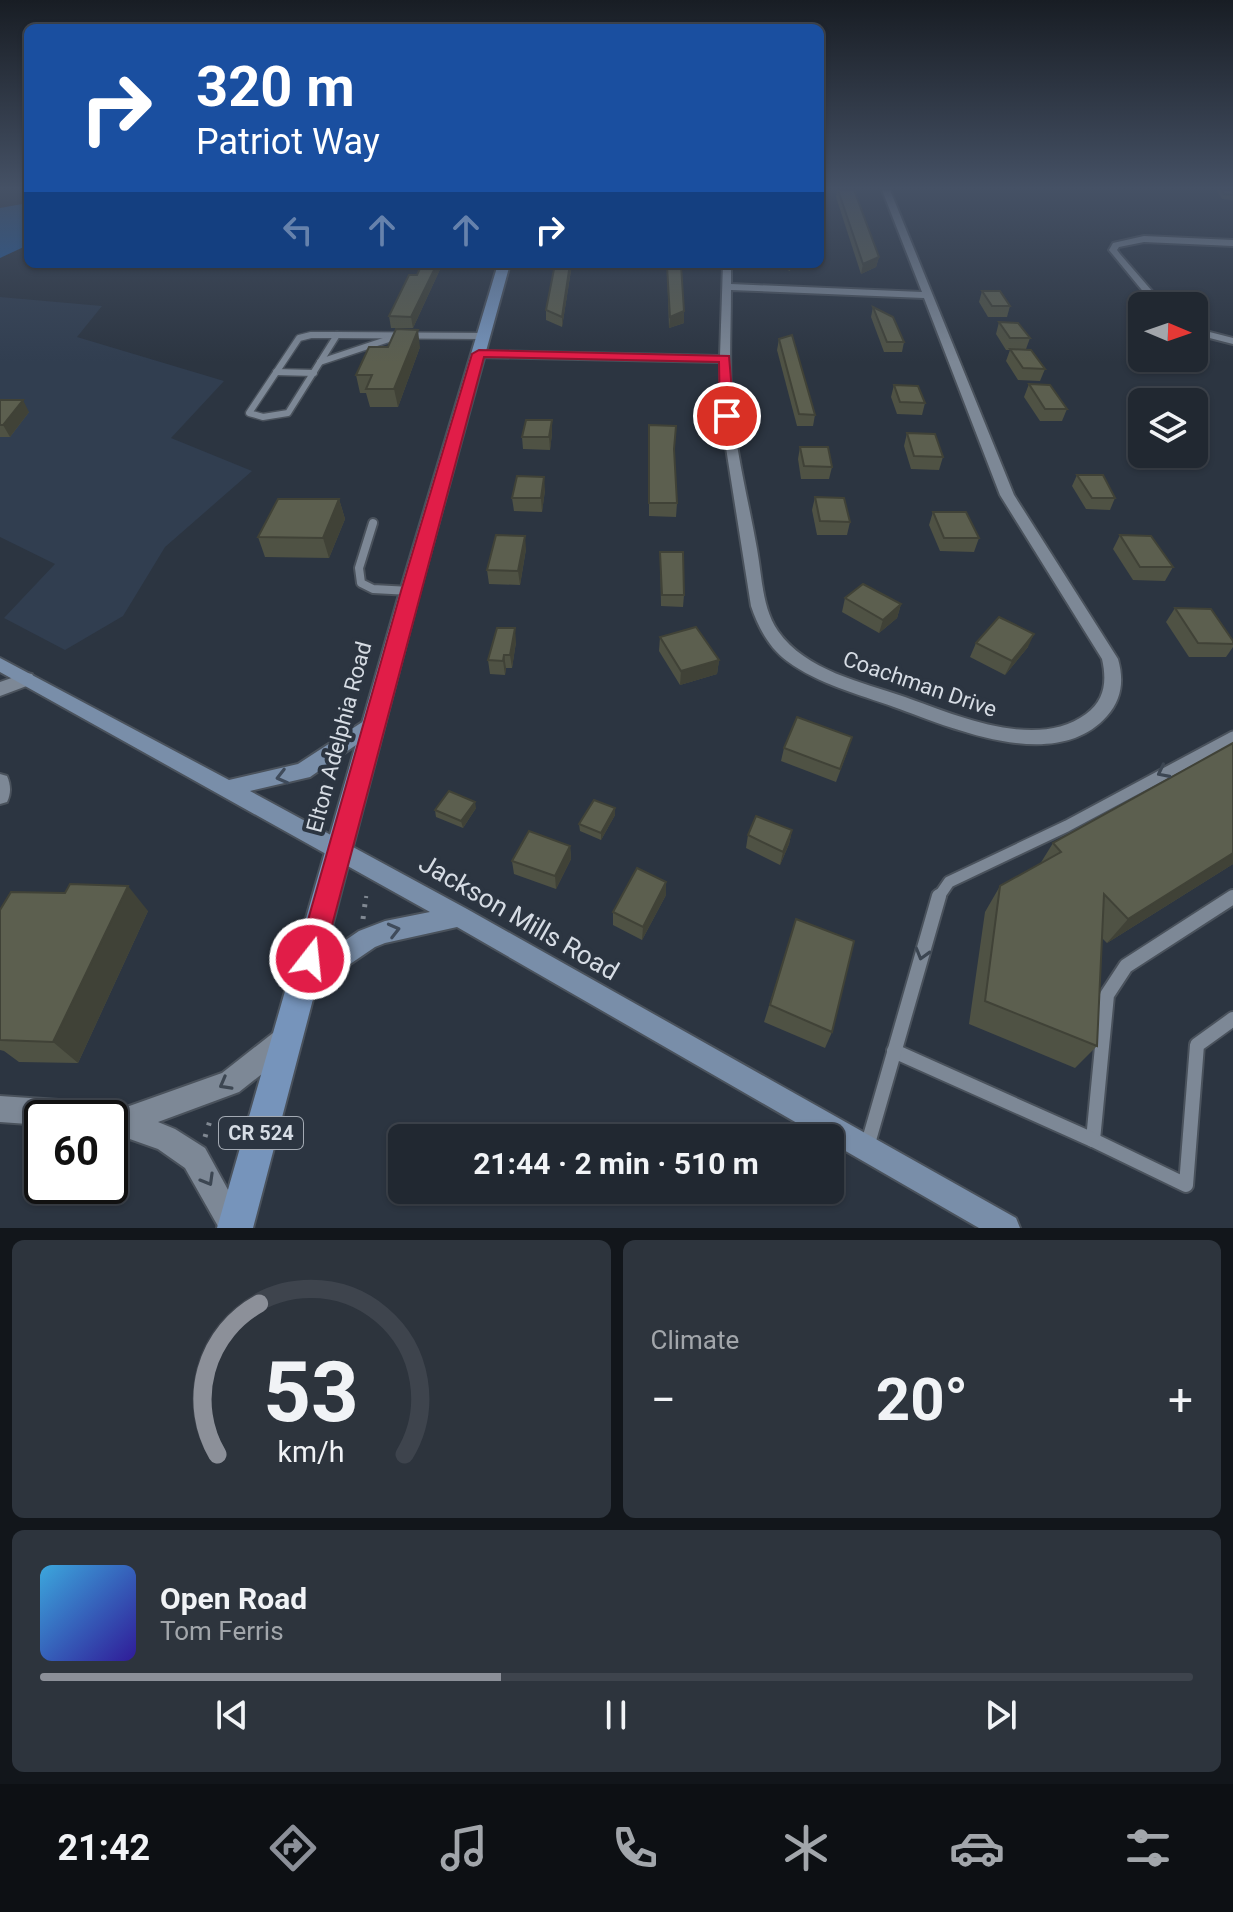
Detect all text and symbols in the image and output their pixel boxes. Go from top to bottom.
text: 320 m [196,54,355,120]
icon: right [64,56,168,160]
text: Patriot Way [196,121,380,163]
icon: left [276,208,320,252]
icon: ahead [360,208,404,252]
icon: ahead [444,208,488,252]
icon: right [528,208,572,252]
north arrow [1128,292,1208,372]
map controls [1128,292,1208,468]
pin [693,382,761,450]
button: layers [1128,388,1208,468]
icon: arrive [705,394,749,438]
street label: Elton Adelphia Road [301,639,377,835]
street label: Coachman Drive [840,646,1000,722]
one-way arrow [1157,763,1172,778]
one-way arrow [276,767,290,784]
street label: Jackson Mills Road [414,848,624,986]
position arrow [268,917,352,1001]
one-way arrow [386,923,400,940]
one-way arrow [915,946,931,960]
one-way arrow [219,1074,234,1089]
speed limit sign: 60 [24,1100,128,1204]
road number: CR 524 [219,1117,303,1149]
text: 21:44 · 2 min · 510 m [473,1146,759,1181]
one-way arrow [198,1172,214,1186]
text: Climate [651,1325,739,1355]
text: 53 [264,1344,359,1441]
text: 20° [876,1364,968,1435]
text: − [651,1374,676,1426]
text: + [1168,1374,1193,1426]
text: km/h [278,1435,345,1469]
text: Open Road [160,1581,307,1616]
text: Tom Ferris [160,1616,284,1646]
icon: previous [210,1693,254,1737]
icon: pause [594,1693,638,1737]
icon: next [979,1693,1023,1737]
icon: directions [265,1820,321,1876]
icon: music [436,1820,492,1876]
icon: phone [607,1820,663,1876]
icon: climate [778,1820,834,1876]
icon: car [949,1820,1005,1876]
icon: filters [1120,1820,1176,1876]
text: 21:42 [57,1827,150,1869]

